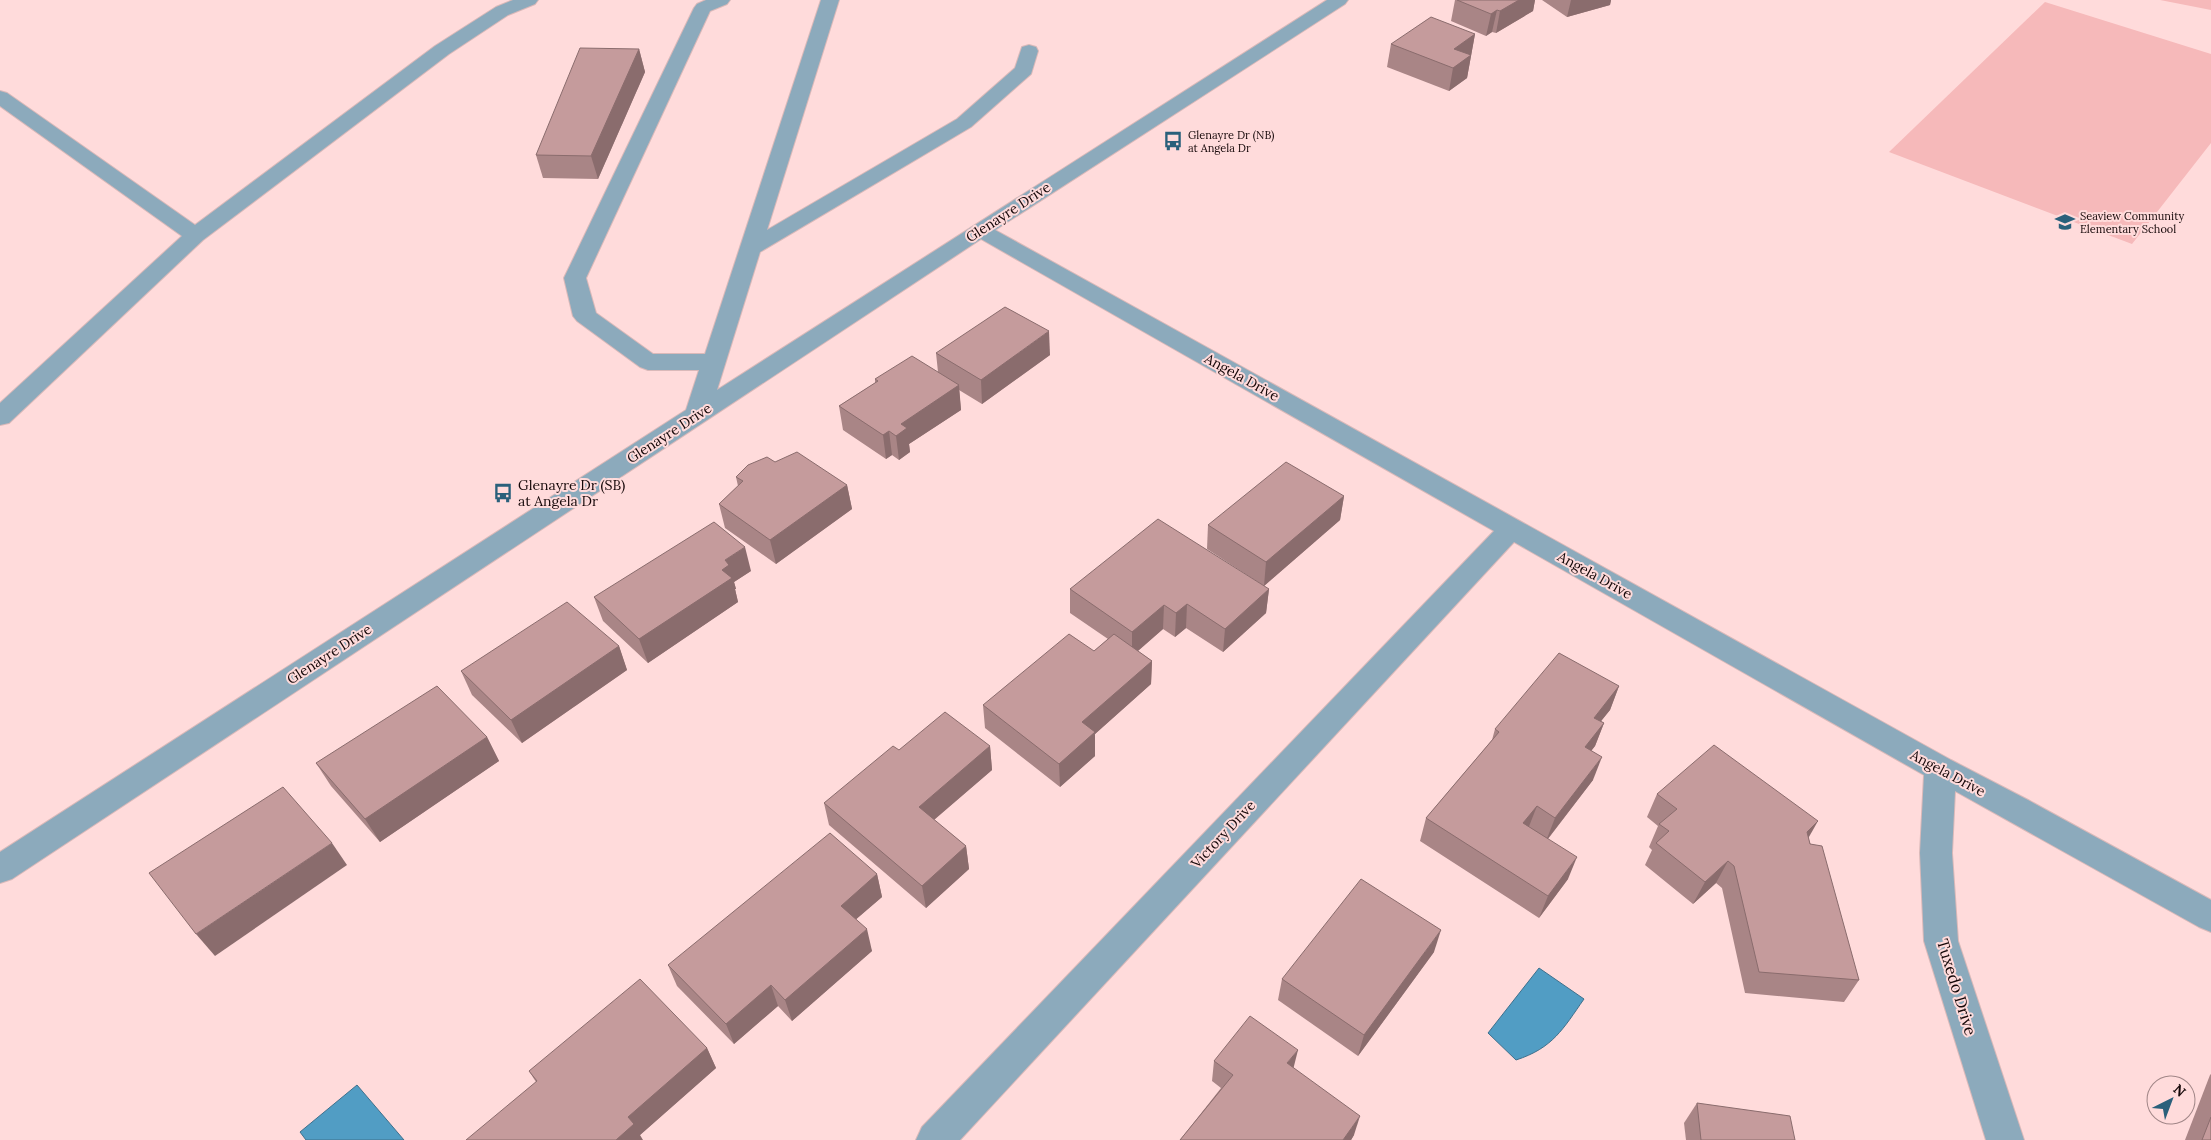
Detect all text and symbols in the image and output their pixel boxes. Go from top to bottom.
place label: Glenayre Dr (NB) at Angela Dr [1188,128,1274,155]
bus stop icon: Glenayre Dr (NB) at Angela Dr [1162,130,1184,152]
street label: Glenayre Drive [962,178,1054,246]
place label: Seaview Community Elementary School [2080,209,2185,236]
school or university icon: Seaview Community Elementary School [2054,211,2076,233]
street label: Angela Drive [1201,349,1283,405]
street label: Glenayre Drive [623,399,715,467]
place label: Glenayre Dr (SB) at Angela Dr [518,476,625,510]
bus stop icon: Glenayre Dr (SB) at Angela Dr [492,482,514,504]
street label: Angela Drive [1554,547,1636,603]
street label: Glenayre Drive [283,620,375,688]
street label: Angela Drive [1907,745,1989,800]
street label: Victory Drive [1186,796,1259,872]
street label: Tuxedo Drive [1933,936,1981,1038]
north arrow [2146,1075,2196,1125]
text: N [2170,1080,2190,1101]

